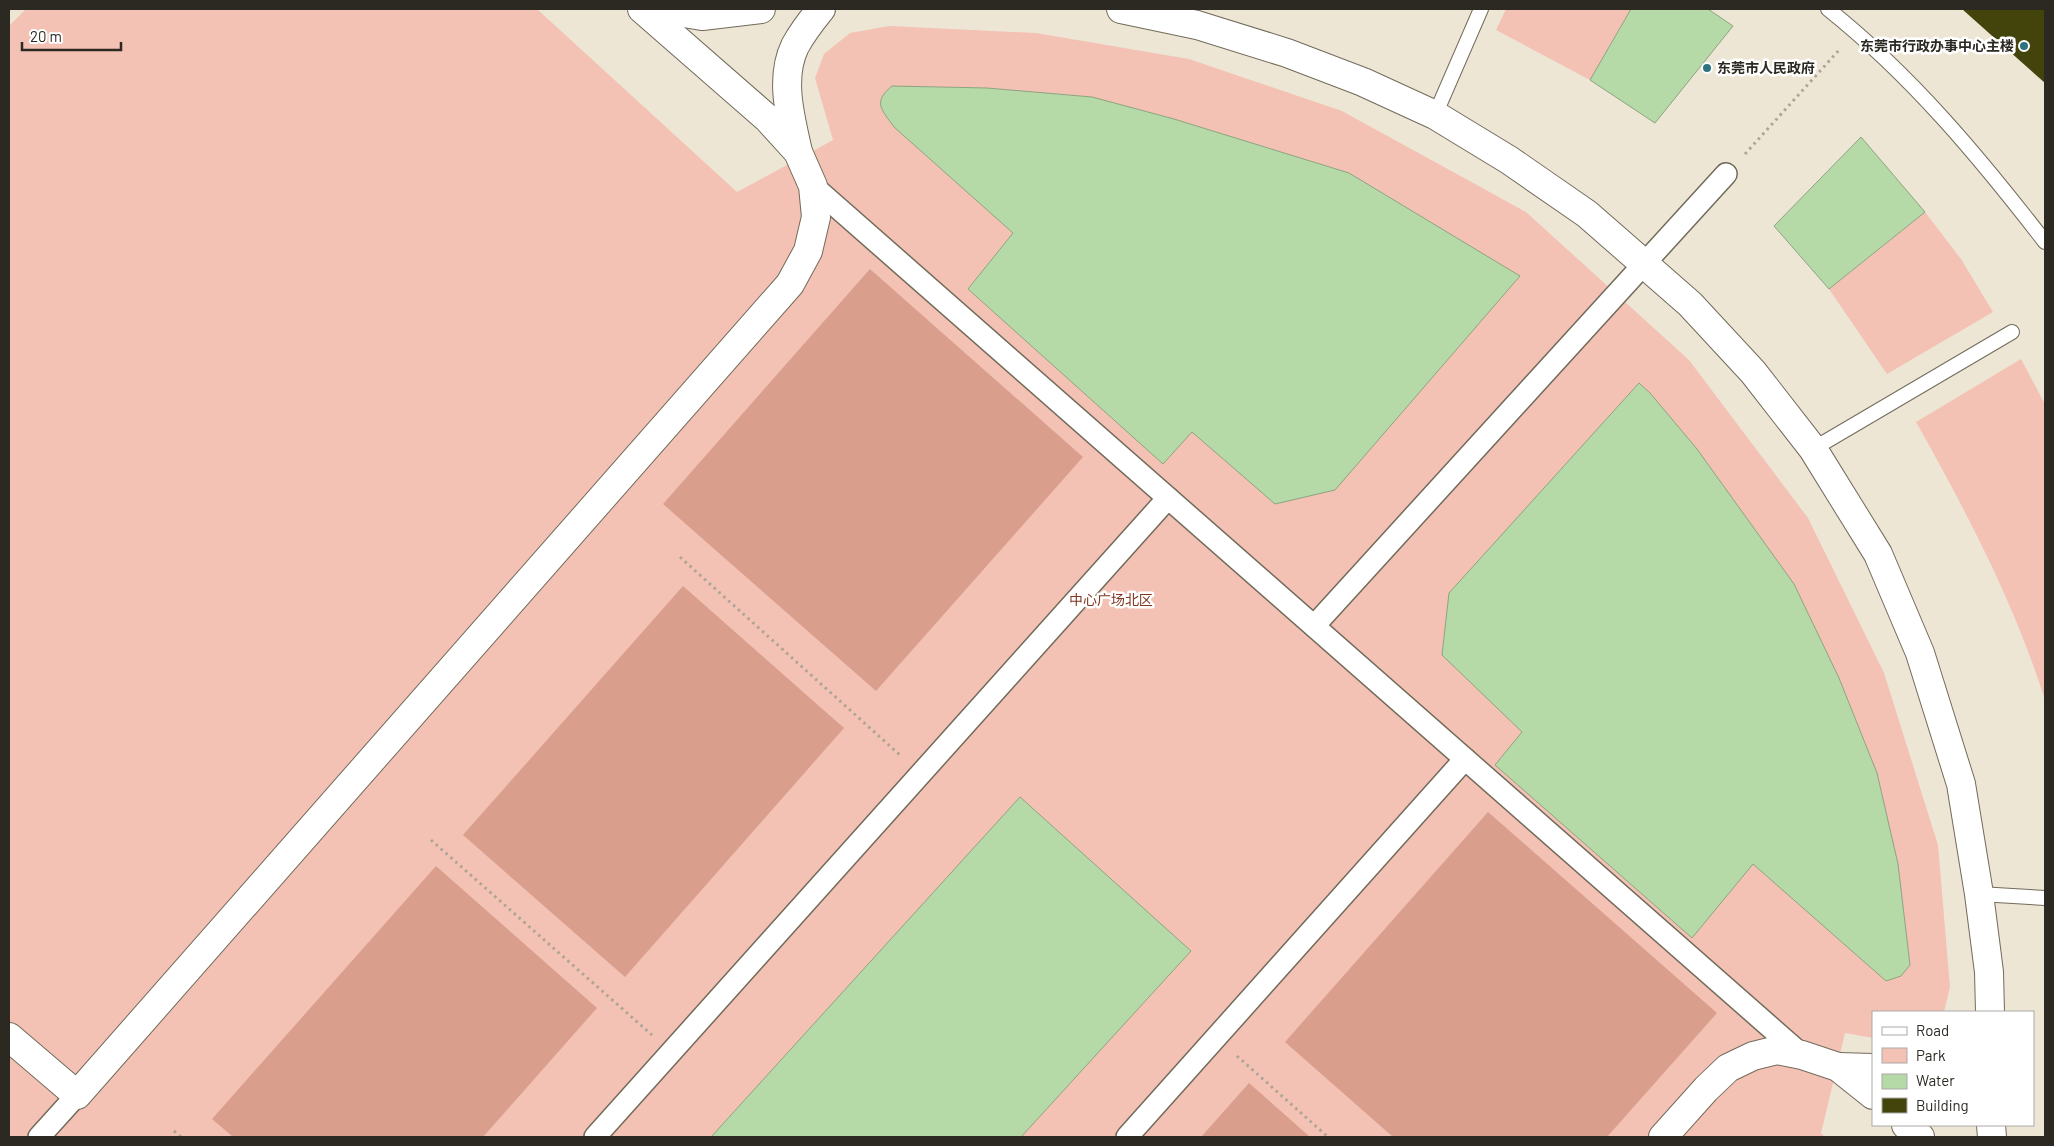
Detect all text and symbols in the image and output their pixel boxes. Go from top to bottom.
scale bar [22,20,121,52]
text: 20 m [30,27,62,45]
place label: 东莞市行政办事中心主楼 [1860,37,2014,54]
marker: 东莞市行政办事中心主楼 [2018,40,2030,52]
place label: 东莞市人民政府 [1717,59,1815,76]
marker: 东莞市人民政府 [1701,62,1713,74]
park label: 中心广场北区 [1069,591,1153,608]
legend [1872,1011,2034,1126]
text: Road [1916,1021,1949,1039]
text: Park [1916,1046,1946,1064]
text: Water [1916,1071,1955,1089]
text: Building [1916,1096,1969,1114]

